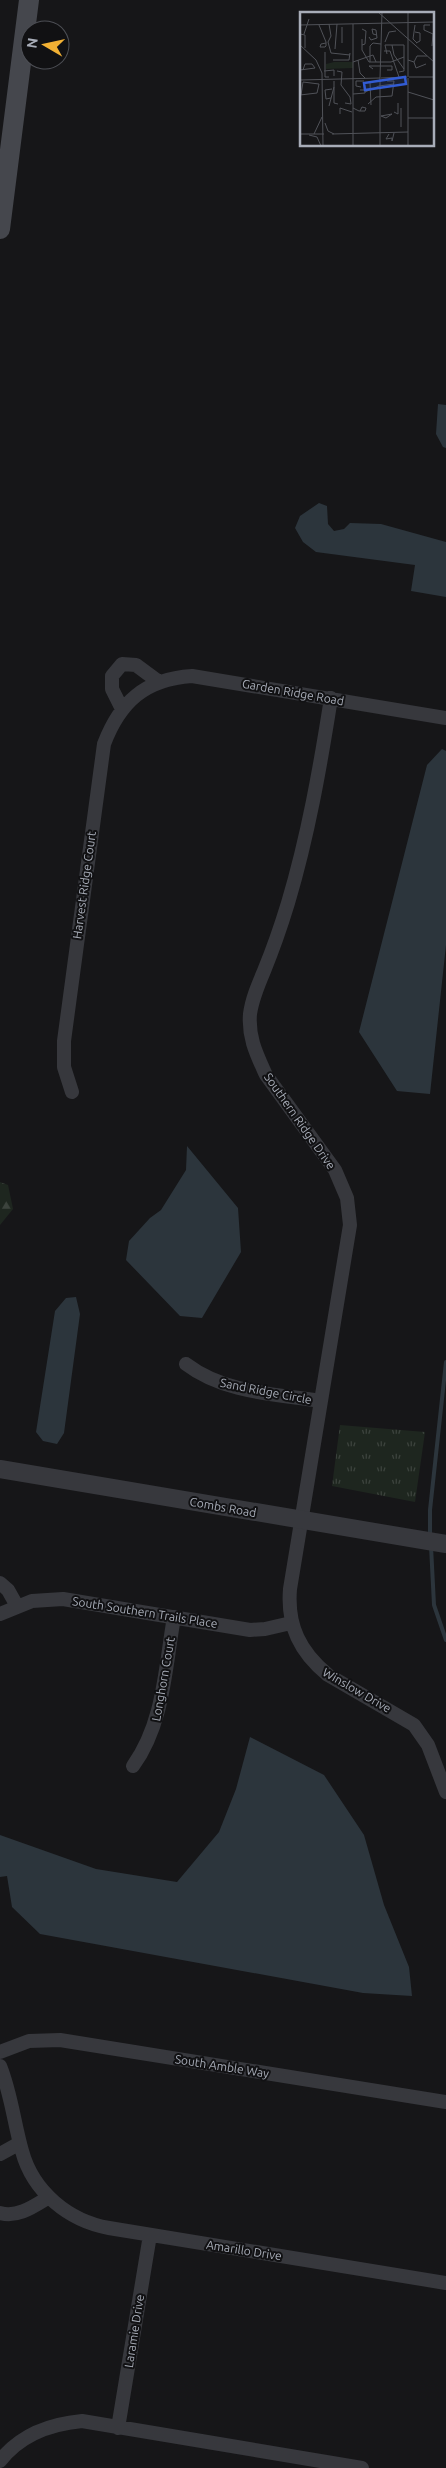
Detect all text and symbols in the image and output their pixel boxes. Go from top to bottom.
inset map [300,12,434,146]
north arrow [20,20,70,70]
text: N [23,37,41,49]
street label: Garden Ridge Road [241,677,345,707]
street label: Harvest Ridge Court [70,830,98,940]
street label: Southern Ridge Drive [262,1070,338,1172]
street label: Sand Ridge Circle [219,1376,313,1406]
street label: Combs Road [189,1495,257,1519]
street label: South Southern Trails Place [72,1594,218,1630]
street label: Longhorn Court [149,1636,177,1722]
street label: Winslow Drive [320,1665,394,1715]
street label: South Amble Way [174,2052,270,2080]
street label: Amarillo Drive [205,2238,283,2262]
street label: Laramie Drive [122,2293,146,2369]

